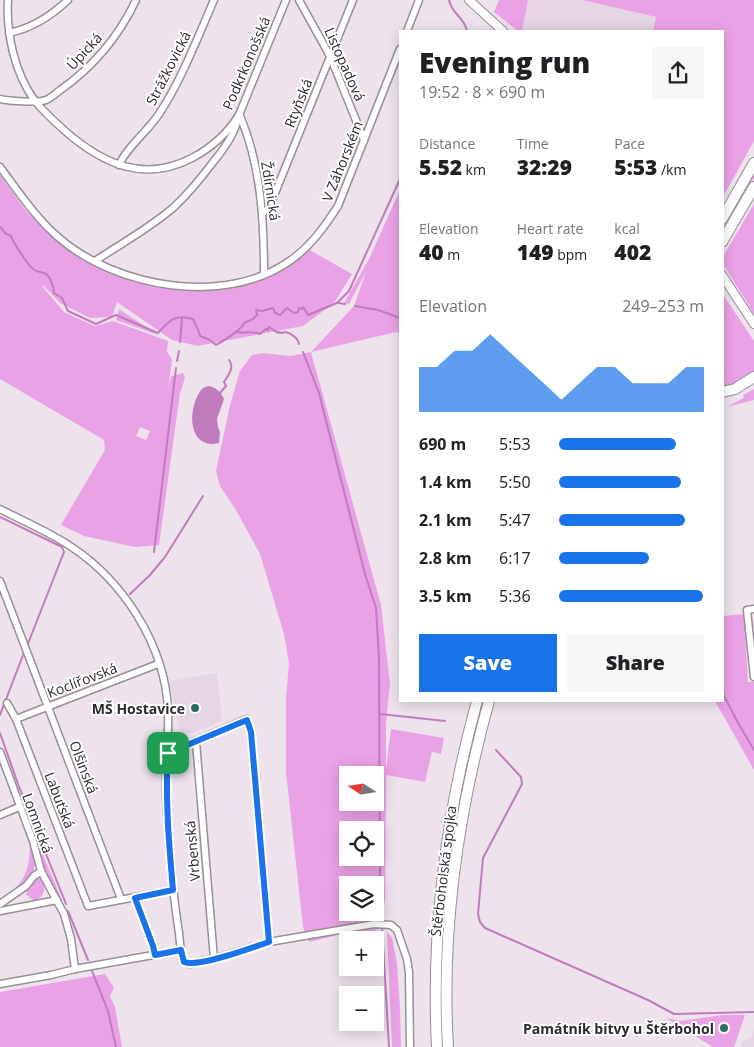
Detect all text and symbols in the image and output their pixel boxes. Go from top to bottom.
street label: Podkrkonošská [218,13,274,113]
street label: Listopadová [320,24,370,104]
street label: Úpická [62,28,106,74]
street label: Strážkovická [141,28,195,108]
text: Evening run [419,43,590,81]
button: share [652,47,704,99]
street label: Rtyňská [280,76,316,130]
text: 19:52 · 8 × 690 m [419,81,545,103]
street label: V Záhorském [317,118,367,204]
text: Distance [419,134,475,153]
text: Time [517,134,549,153]
text: Pace [614,134,645,153]
text: 5.52 [419,153,462,181]
text: 32:29 [517,153,572,181]
text: 5:53 [614,153,657,181]
street label: Ždírnická [257,160,285,222]
text: km [462,160,486,179]
text: /km [657,160,686,179]
text: Elevation [419,219,478,238]
text: Heart rate [517,219,583,238]
text: kcal [614,219,640,238]
text: 40 [419,238,444,266]
text: 149 [517,238,554,266]
text: 402 [614,238,651,266]
text: m [444,245,460,264]
text: bpm [554,245,587,264]
text: Elevation [419,295,487,317]
text: 249–253 m [622,295,704,317]
text: 690 m [419,433,466,455]
text: 5:53 [499,433,531,455]
text: 1.4 km [419,471,472,493]
text: 5:50 [499,471,531,493]
text: 2.1 km [419,509,472,531]
text: 5:47 [499,509,531,531]
text: 2.8 km [419,547,472,569]
text: 6:17 [499,547,531,569]
text: 3.5 km [419,585,472,607]
text: 5:36 [499,585,531,607]
button: Save [419,634,557,692]
button: Share [567,634,704,692]
street label: Koclířovská [44,658,120,702]
place label: MŠ Hostavice [92,699,185,718]
marker: MŠ Hostavice [189,702,201,714]
pin [147,732,189,774]
street label: Olšinská [65,738,103,796]
icon: arrive [154,739,182,767]
north arrow [339,766,384,811]
map controls [339,766,384,1031]
street label: Labuťská [41,769,79,831]
street label: Lomnická [18,790,58,856]
street label: Štěrboholská spojka [426,805,460,937]
street label: Vrbenská [180,820,204,882]
button: locate [339,821,384,866]
button: layers [339,876,384,921]
button: + [339,931,384,976]
button: − [339,986,384,1031]
place label: Památník bitvy u Štěrbohol [523,1019,714,1038]
marker: Památník bitvy u Štěrbohol [718,1022,730,1034]

